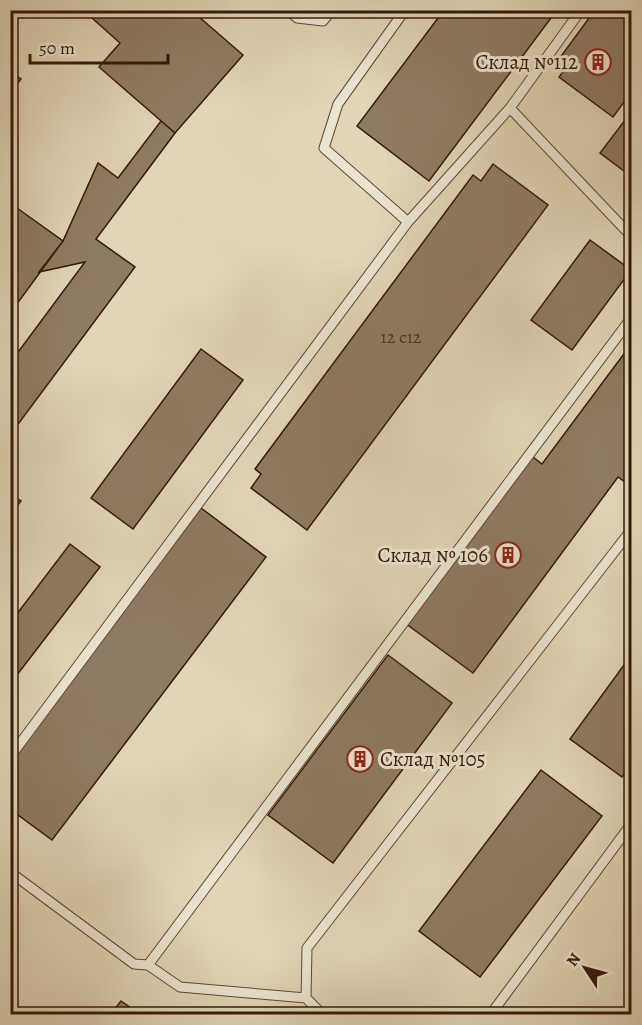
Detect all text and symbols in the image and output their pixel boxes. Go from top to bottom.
scale bar [30,27,168,65]
text: 50 m [39,36,75,60]
building icon: Склад №112 [583,47,613,77]
place label: Склад №112 [475,48,578,76]
house number: 12 с12 [381,325,422,349]
building icon: Склад № 106 [493,540,523,570]
place label: Склад № 106 [378,541,488,569]
building icon: Склад №105 [345,744,375,774]
place label: Склад №105 [380,745,486,773]
north arrow [555,938,615,998]
text: N [561,948,586,971]

